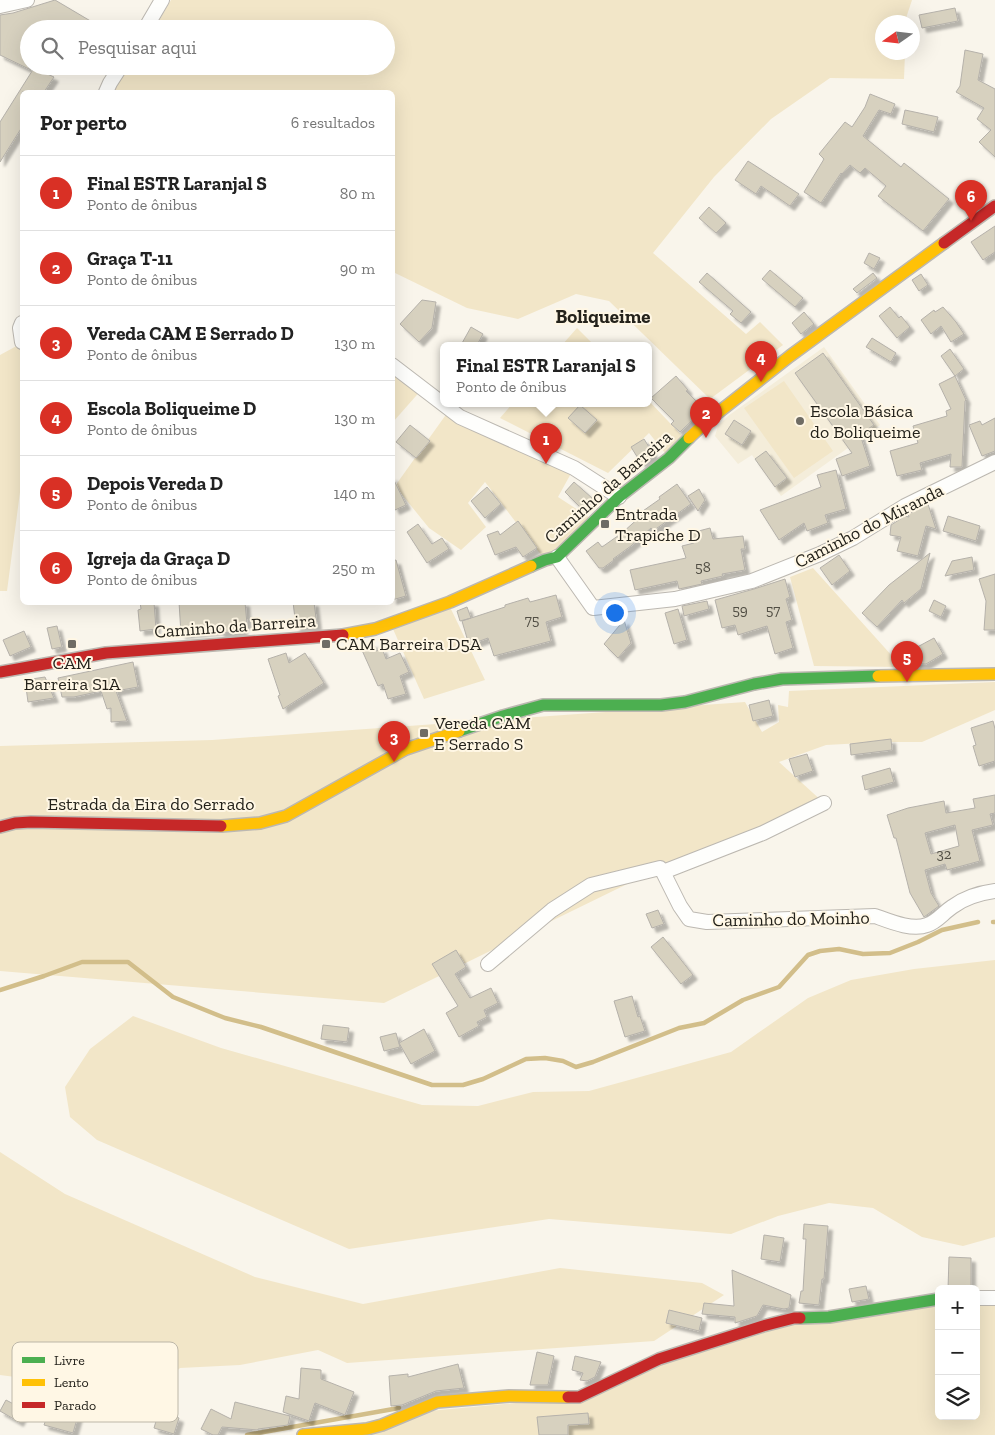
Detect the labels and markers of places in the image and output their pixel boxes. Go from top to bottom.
pin: 6 [955,180,987,221]
pin: 4 [745,341,777,382]
pin: 2 [690,397,722,438]
place label: Escola Básica do Boliqueime [810,400,920,443]
marker: Escola Básica do Boliqueime [794,415,806,427]
pin: 1 [530,423,562,464]
place label: Entrada Trapiche D [615,503,701,546]
marker: Entrada Trapiche D [599,518,611,530]
place label: CAM Barreira D5A [336,633,482,655]
marker: CAM Barreira S1A [66,638,78,650]
marker: CAM Barreira D5A [320,638,332,650]
pin: 5 [891,641,923,682]
place label: CAM Barreira S1A [24,652,121,695]
place label: Vereda CAM E Serrado S [433,712,531,755]
pin: 3 [378,721,410,762]
marker: Vereda CAM E Serrado S [418,727,430,739]

